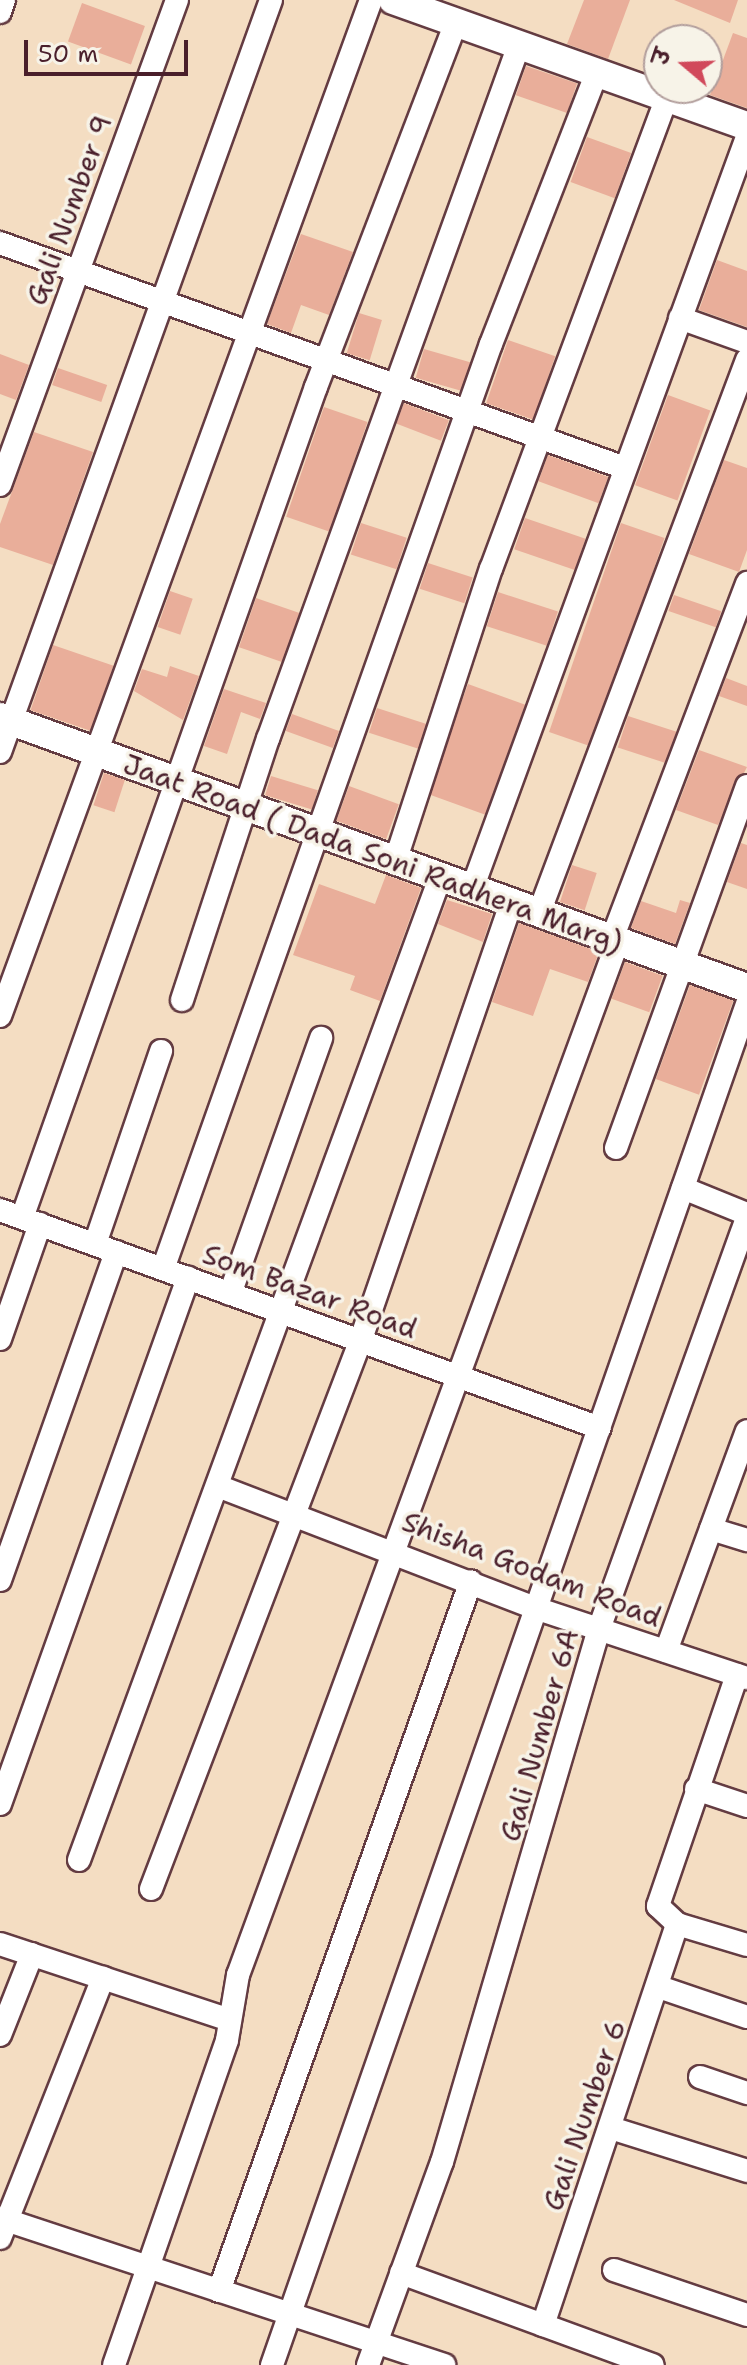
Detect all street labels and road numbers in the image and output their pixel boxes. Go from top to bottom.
street label: Gali Number 9 [19,110,119,310]
street label: Jaat Road ( Dada Soni Radhera Marg) [119,747,627,959]
street label: Som Bazar Road [198,1237,422,1345]
street label: Shisha Godam Road [398,1504,666,1634]
street label: Gali Number 6A [493,1625,585,1845]
street label: Gali Number 6 [536,2015,632,2215]

